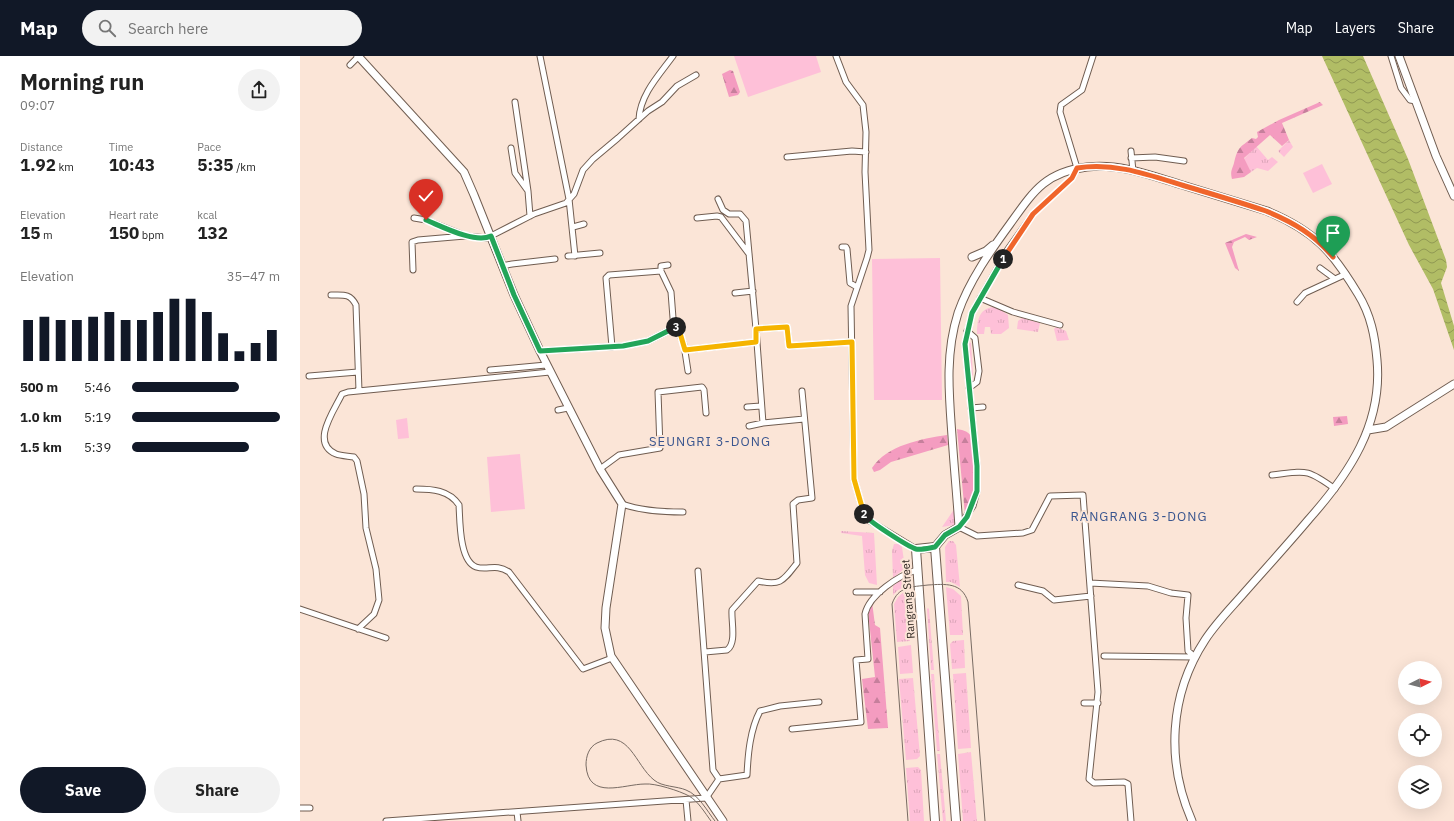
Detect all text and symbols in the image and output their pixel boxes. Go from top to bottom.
search box [82,10,362,46]
text: Map [20,16,58,40]
icon: search [96,17,118,39]
text: Search here [128,19,208,38]
text: Map [1286,19,1313,37]
text: Layers [1335,19,1376,37]
text: Share [1398,19,1434,37]
text: Morning run [20,67,144,96]
button: share [238,69,280,111]
text: 09:07 [20,97,55,114]
text: Distance [20,140,63,154]
text: Time [109,140,133,154]
text: Pace [197,140,221,154]
text: 1.92 [20,154,56,176]
text: 10:43 [109,154,155,176]
text: 5:35 [197,154,234,176]
text: km [56,160,74,174]
text: /km [234,160,256,174]
pin [409,179,443,220]
icon: check [415,185,437,207]
text: Elevation [20,208,66,222]
text: Heart rate [109,208,159,222]
text: kcal [197,208,217,222]
pin [1316,216,1350,257]
text: 15 [20,222,40,244]
text: 150 [109,222,139,244]
text: 132 [197,222,228,244]
icon: arrive [1322,222,1344,244]
text: m [40,228,53,242]
text: bpm [139,228,164,242]
pin: 1 [993,249,1013,269]
text: 1 [1000,252,1006,266]
text: Elevation [20,268,74,285]
text: 35–47 m [227,268,280,285]
pin: 3 [666,317,686,337]
text: 3 [673,320,679,334]
text: 500 m [20,379,58,396]
text: 5:46 [84,379,111,396]
text: 1.0 km [20,409,62,426]
text: 5:19 [84,409,111,426]
district label: SEUNGRI 3-DONG [649,433,771,450]
text: 1.5 km [20,439,62,456]
text: 5:39 [84,439,111,456]
pin: 2 [854,504,874,524]
text: 2 [861,507,867,521]
district label: RANGRANG 3-DONG [1071,508,1207,525]
street label: Rangrang Street [898,559,918,639]
north arrow [1398,661,1442,705]
map controls [1398,661,1442,809]
button: locate [1398,713,1442,757]
button: layers [1398,765,1442,809]
button: Save [20,767,146,813]
button: Share [154,767,280,813]

